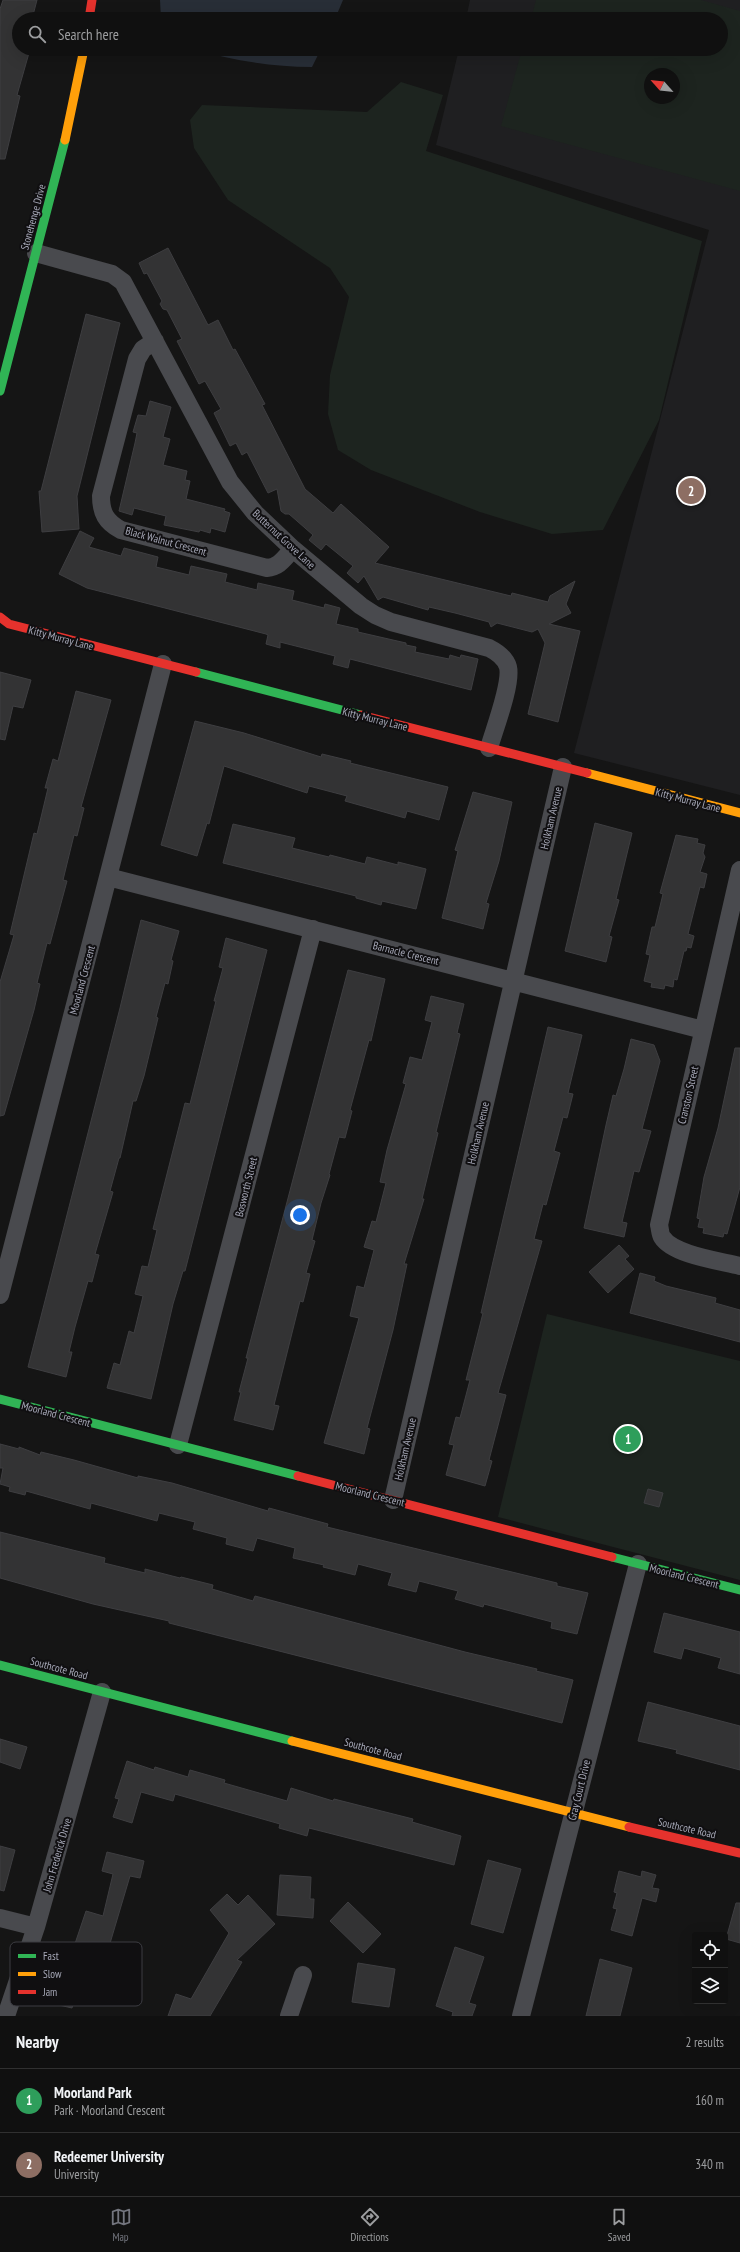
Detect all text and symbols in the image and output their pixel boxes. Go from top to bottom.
search box [12,12,728,56]
icon: search [26,23,48,45]
text: Search here [58,25,119,44]
north arrow [644,68,680,104]
street label: Stonehenge Drive [17,182,49,251]
pin: 2 [678,476,704,506]
street label: Butternut Grove Lane [250,506,319,572]
street label: Black Walnut Crescent [124,523,208,559]
street label: Kitty Murray Lane [27,623,95,653]
street label: Kitty Murray Lane [341,704,409,734]
street label: Holkham Avenue [537,785,565,851]
street label: Kitty Murray Lane [654,785,722,815]
street label: Barnacle Crescent [372,938,440,968]
street label: Moorland Crescent [66,944,98,1016]
street label: Cranston Street [675,1065,701,1125]
street label: Holkham Avenue [464,1100,492,1166]
street label: Bosworth Street [232,1156,260,1218]
your location [290,1205,310,1225]
street label: Moorland Crescent [20,1398,92,1430]
street label: Holkham Avenue [391,1416,419,1482]
pin: 1 [615,1424,641,1454]
street label: Moorland Crescent [334,1479,406,1509]
street label: Moorland Crescent [648,1561,720,1591]
street label: Southcote Road [29,1654,90,1682]
street label: Southcote Road [343,1735,404,1763]
street label: Gray Court Drive [565,1758,593,1822]
street label: Southcote Road [657,1815,718,1842]
street label: John Frederick Drive [39,1816,74,1895]
map controls [692,1932,728,2004]
button: locate [692,1932,728,1968]
legend [10,1942,142,2006]
text: Fast [43,1949,59,1963]
text: Slow [43,1967,62,1981]
button: layers [692,1968,728,2004]
text: Jam [42,1985,57,1999]
text: Nearby [16,2031,59,2053]
text: 2 results [685,2034,724,2051]
text: Moorland Park [54,2083,132,2102]
text: 1 [26,2092,32,2109]
text: 160 m [695,2092,724,2109]
text: Park · Moorland Crescent [54,2102,165,2119]
text: Redeemer University [54,2147,164,2166]
text: 2 [26,2156,32,2173]
text: 340 m [695,2156,724,2173]
text: University [54,2166,99,2183]
tab: Map [110,2206,132,2244]
tab: Directions [351,2206,389,2244]
tab: Saved [608,2206,630,2244]

